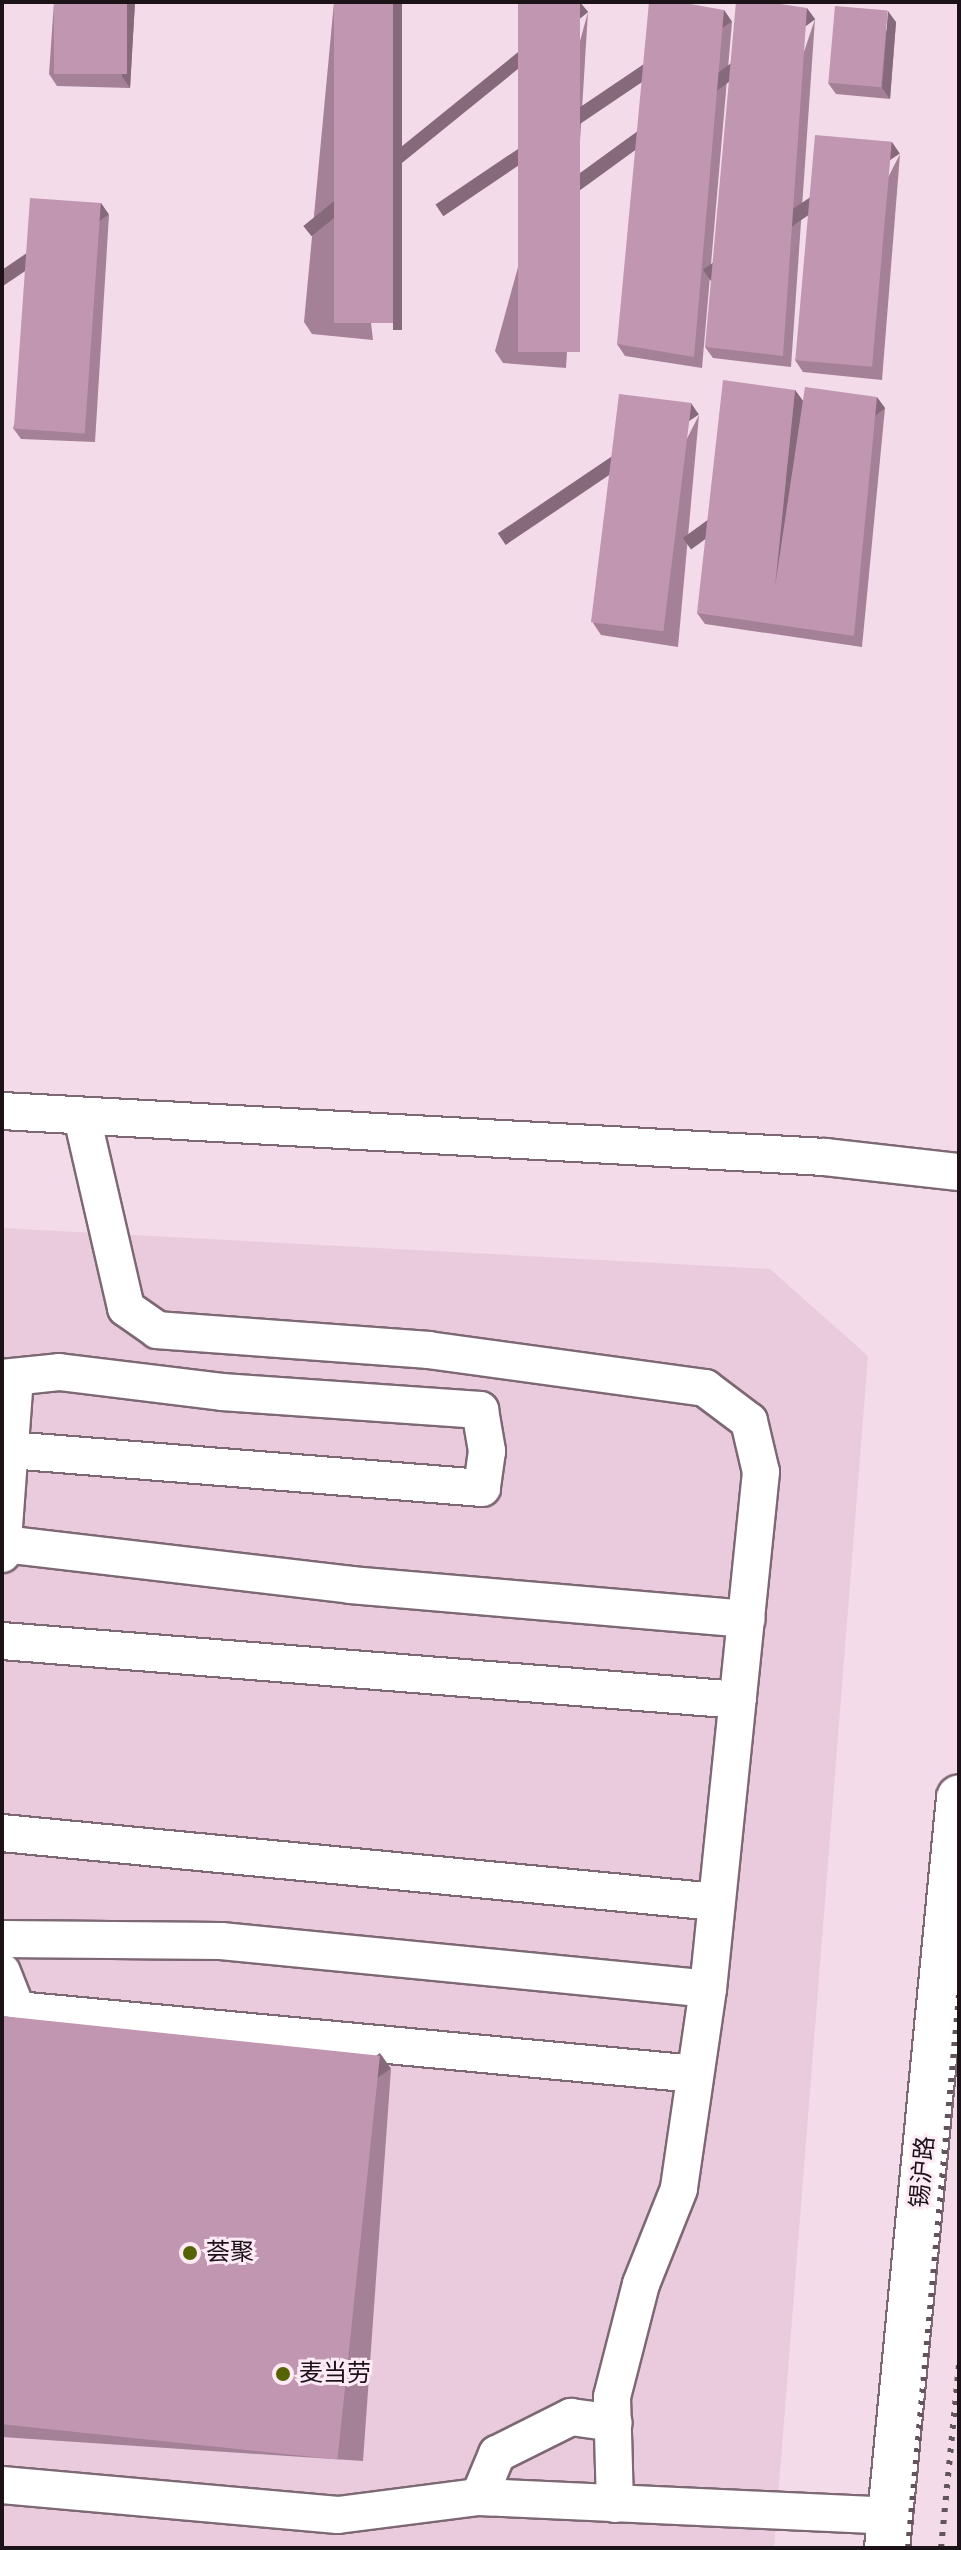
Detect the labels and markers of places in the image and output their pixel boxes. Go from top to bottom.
place label: 荟聚 [206,2239,254,2267]
marker: 荟聚 [181,2244,199,2262]
place label: 麦当劳 [299,2360,371,2388]
marker: 麦当劳 [274,2365,292,2383]

